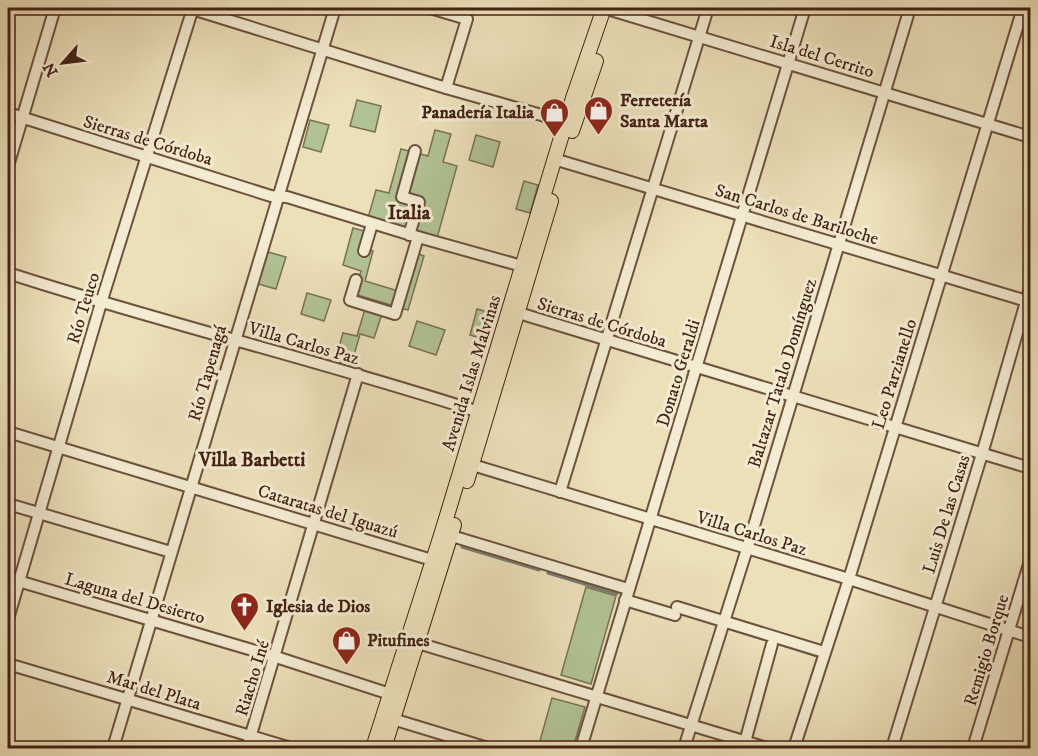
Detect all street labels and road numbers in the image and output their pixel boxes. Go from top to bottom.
street label: Isla del Cerrito [767,31,877,83]
street label: Sierras de Córdoba [80,111,215,171]
street label: San Carlos de Bariloche [712,180,881,250]
street label: Río Teuco [63,270,105,347]
street label: Baltazar Tatalo Domínguez [744,276,822,471]
street label: Avenida Islas Malvinas [438,292,506,454]
street label: Sierras de Córdoba [534,293,669,353]
street label: Leo Parzianello [868,316,922,432]
street label: Villa Carlos Paz [245,317,362,370]
street label: Donato Geraldi [652,317,706,430]
street label: Río Tapenagá [184,322,232,424]
street label: Luis De las Casas [918,452,975,576]
street label: Cataratas del Iguazú [255,480,401,544]
street label: Villa Carlos Paz [693,506,810,561]
street label: Laguna del Desierto [62,568,208,630]
street label: Remigio Borque [960,592,1014,709]
street label: Riacho Iné [231,637,275,719]
street label: Mar del Plata [104,666,204,716]

